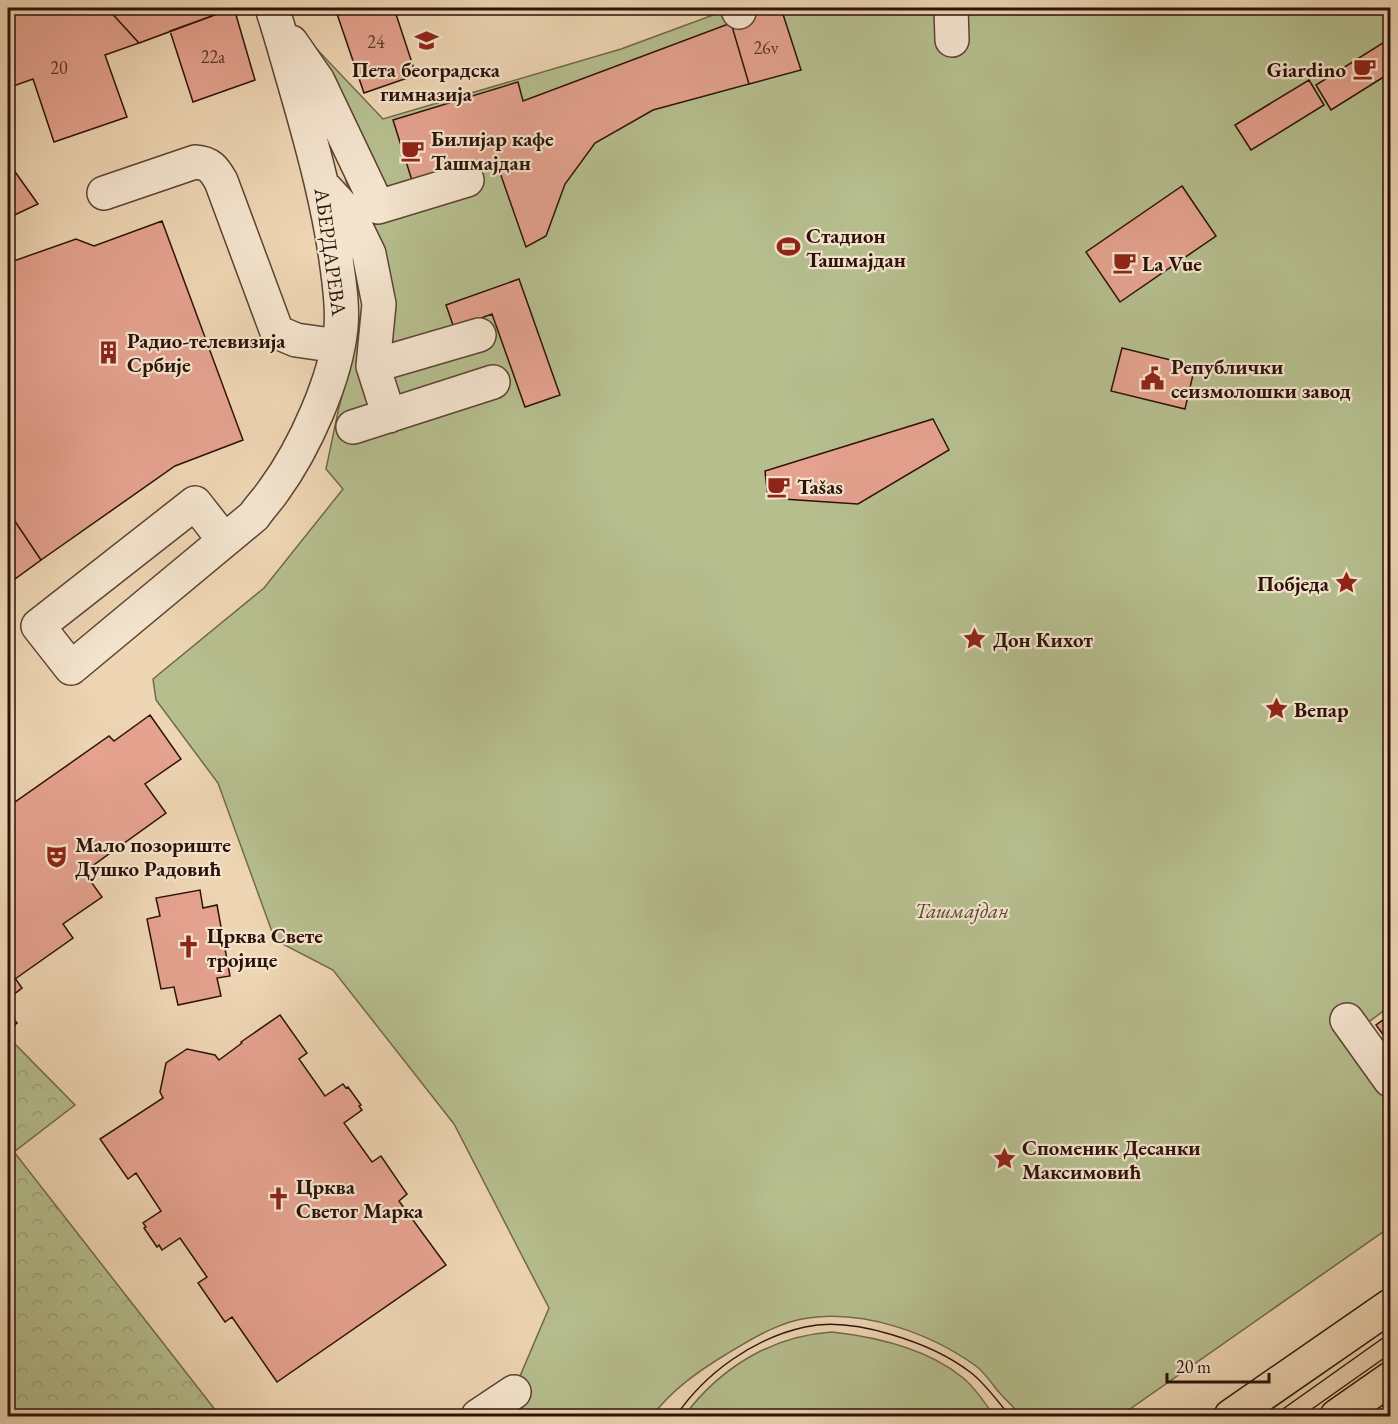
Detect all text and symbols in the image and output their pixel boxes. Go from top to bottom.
school or university icon: Пета београдска гимназија [413,28,439,54]
house number: 24 [367,30,385,53]
house number: 26v [753,36,779,59]
house number: 22a [201,45,226,68]
house number: 20 [50,56,68,79]
place label: Пета београдска гимназија [352,56,501,107]
place label: Giardino [1267,56,1346,83]
cafe icon: Giardino [1351,56,1377,82]
place label: Билијар кафе Ташмајдан [431,125,554,176]
cafe icon: Билијар кафе Ташмајдан [400,137,426,163]
street label: АБЕРДАРЕВА [309,185,353,318]
place label: Стадион Ташмајдан [806,222,906,273]
sports icon: Стадион Ташмајдан [775,234,801,260]
cafe icon: La Vue [1111,250,1137,276]
place label: La Vue [1142,250,1202,277]
place label: Радио-телевизија Србије [127,327,286,378]
building icon: Радио-телевизија Србије [96,339,122,365]
place label: Републички сеизмолошки завод [1171,353,1351,404]
public building icon: Републички сеизмолошки завод [1140,365,1166,391]
cafe icon: Tašas [766,473,792,499]
place label: Tašas [797,473,843,500]
place label: Побједа [1257,570,1330,597]
place icon: Побједа [1334,570,1360,596]
place icon: Дон Кихот [962,626,988,652]
place label: Дон Кихот [993,626,1093,653]
place icon: Вепар [1263,696,1289,722]
place label: Вепар [1294,696,1349,723]
place label: Мало позориште Душко Радовић [75,831,231,882]
theatre icon: Мало позориште Душко Радовић [44,843,70,869]
park label: Ташмајдан [915,897,1009,924]
place label: Црква Свете тројице [207,922,323,973]
church icon: Црква Свете тројице [176,934,202,960]
place label: Споменик Десанки Максимовић [1022,1134,1201,1185]
place icon: Споменик Десанки Максимовић [991,1146,1017,1172]
place label: Црква Светог Марка [296,1173,424,1224]
church icon: Црква Светог Марка [265,1185,291,1211]
scale bar [1167,1346,1269,1384]
text: 20 m [1176,1355,1211,1378]

